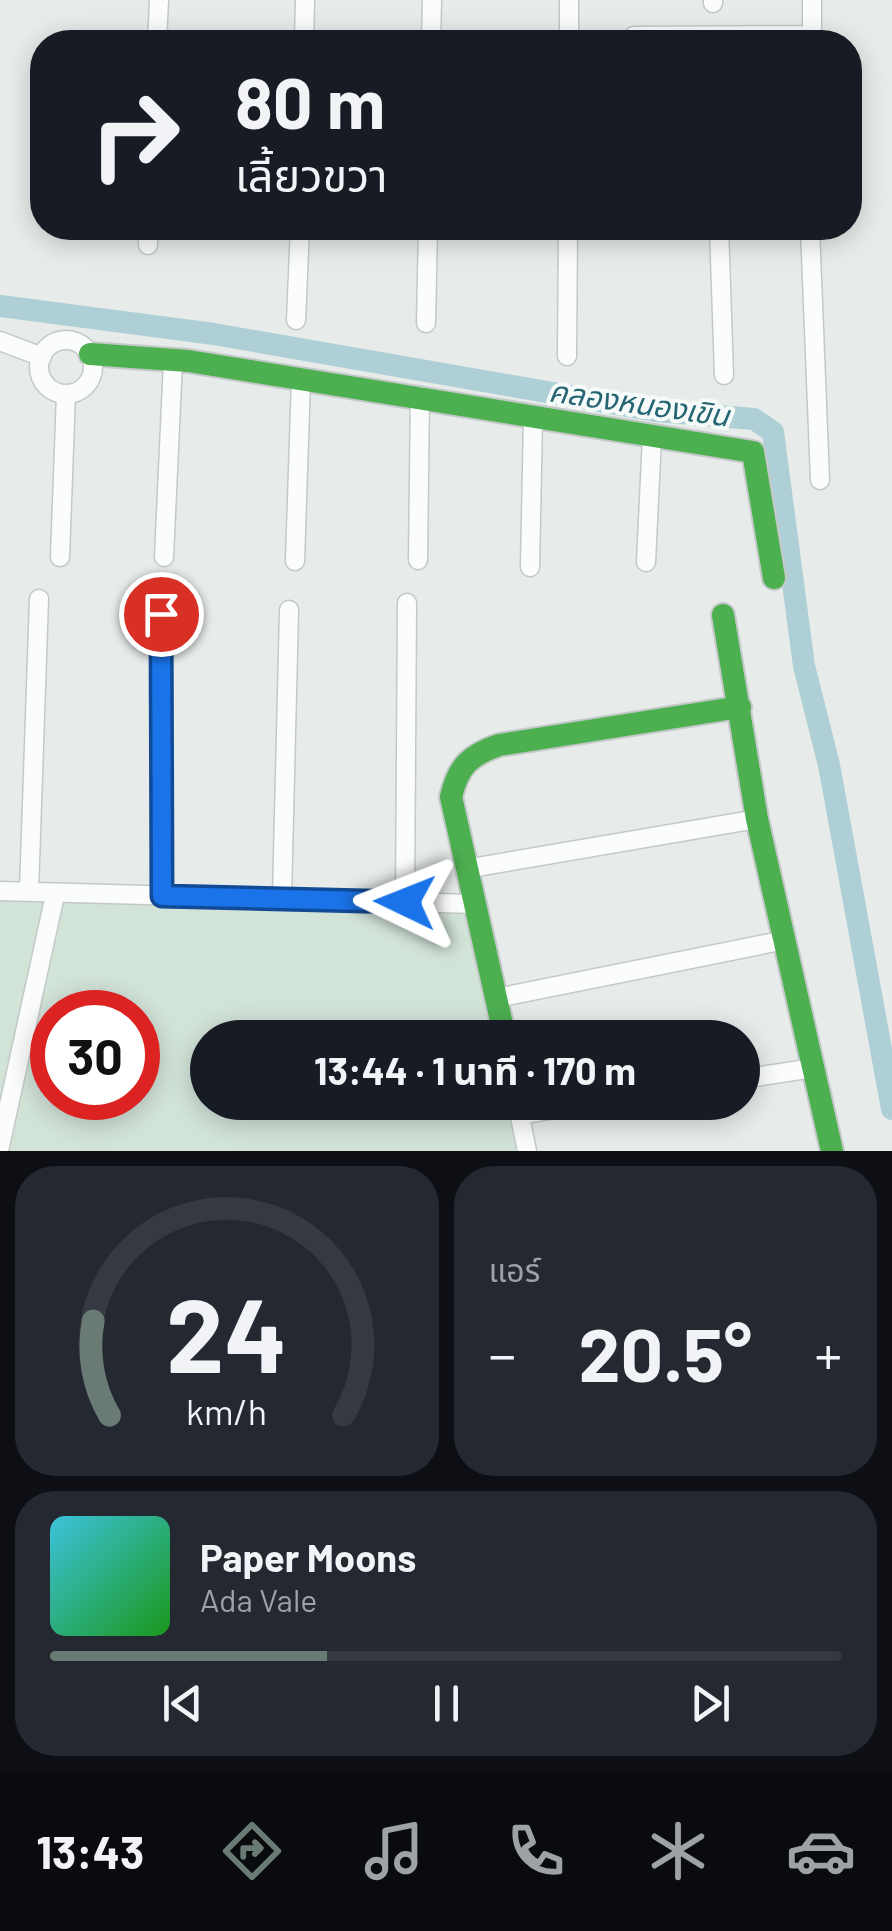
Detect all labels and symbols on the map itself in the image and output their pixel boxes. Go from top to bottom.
water label: คลองหนองเขิน [547,372,733,433]
pin [119,572,204,657]
position arrow [353,850,457,954]
speed limit sign: 30 [30,990,160,1120]

